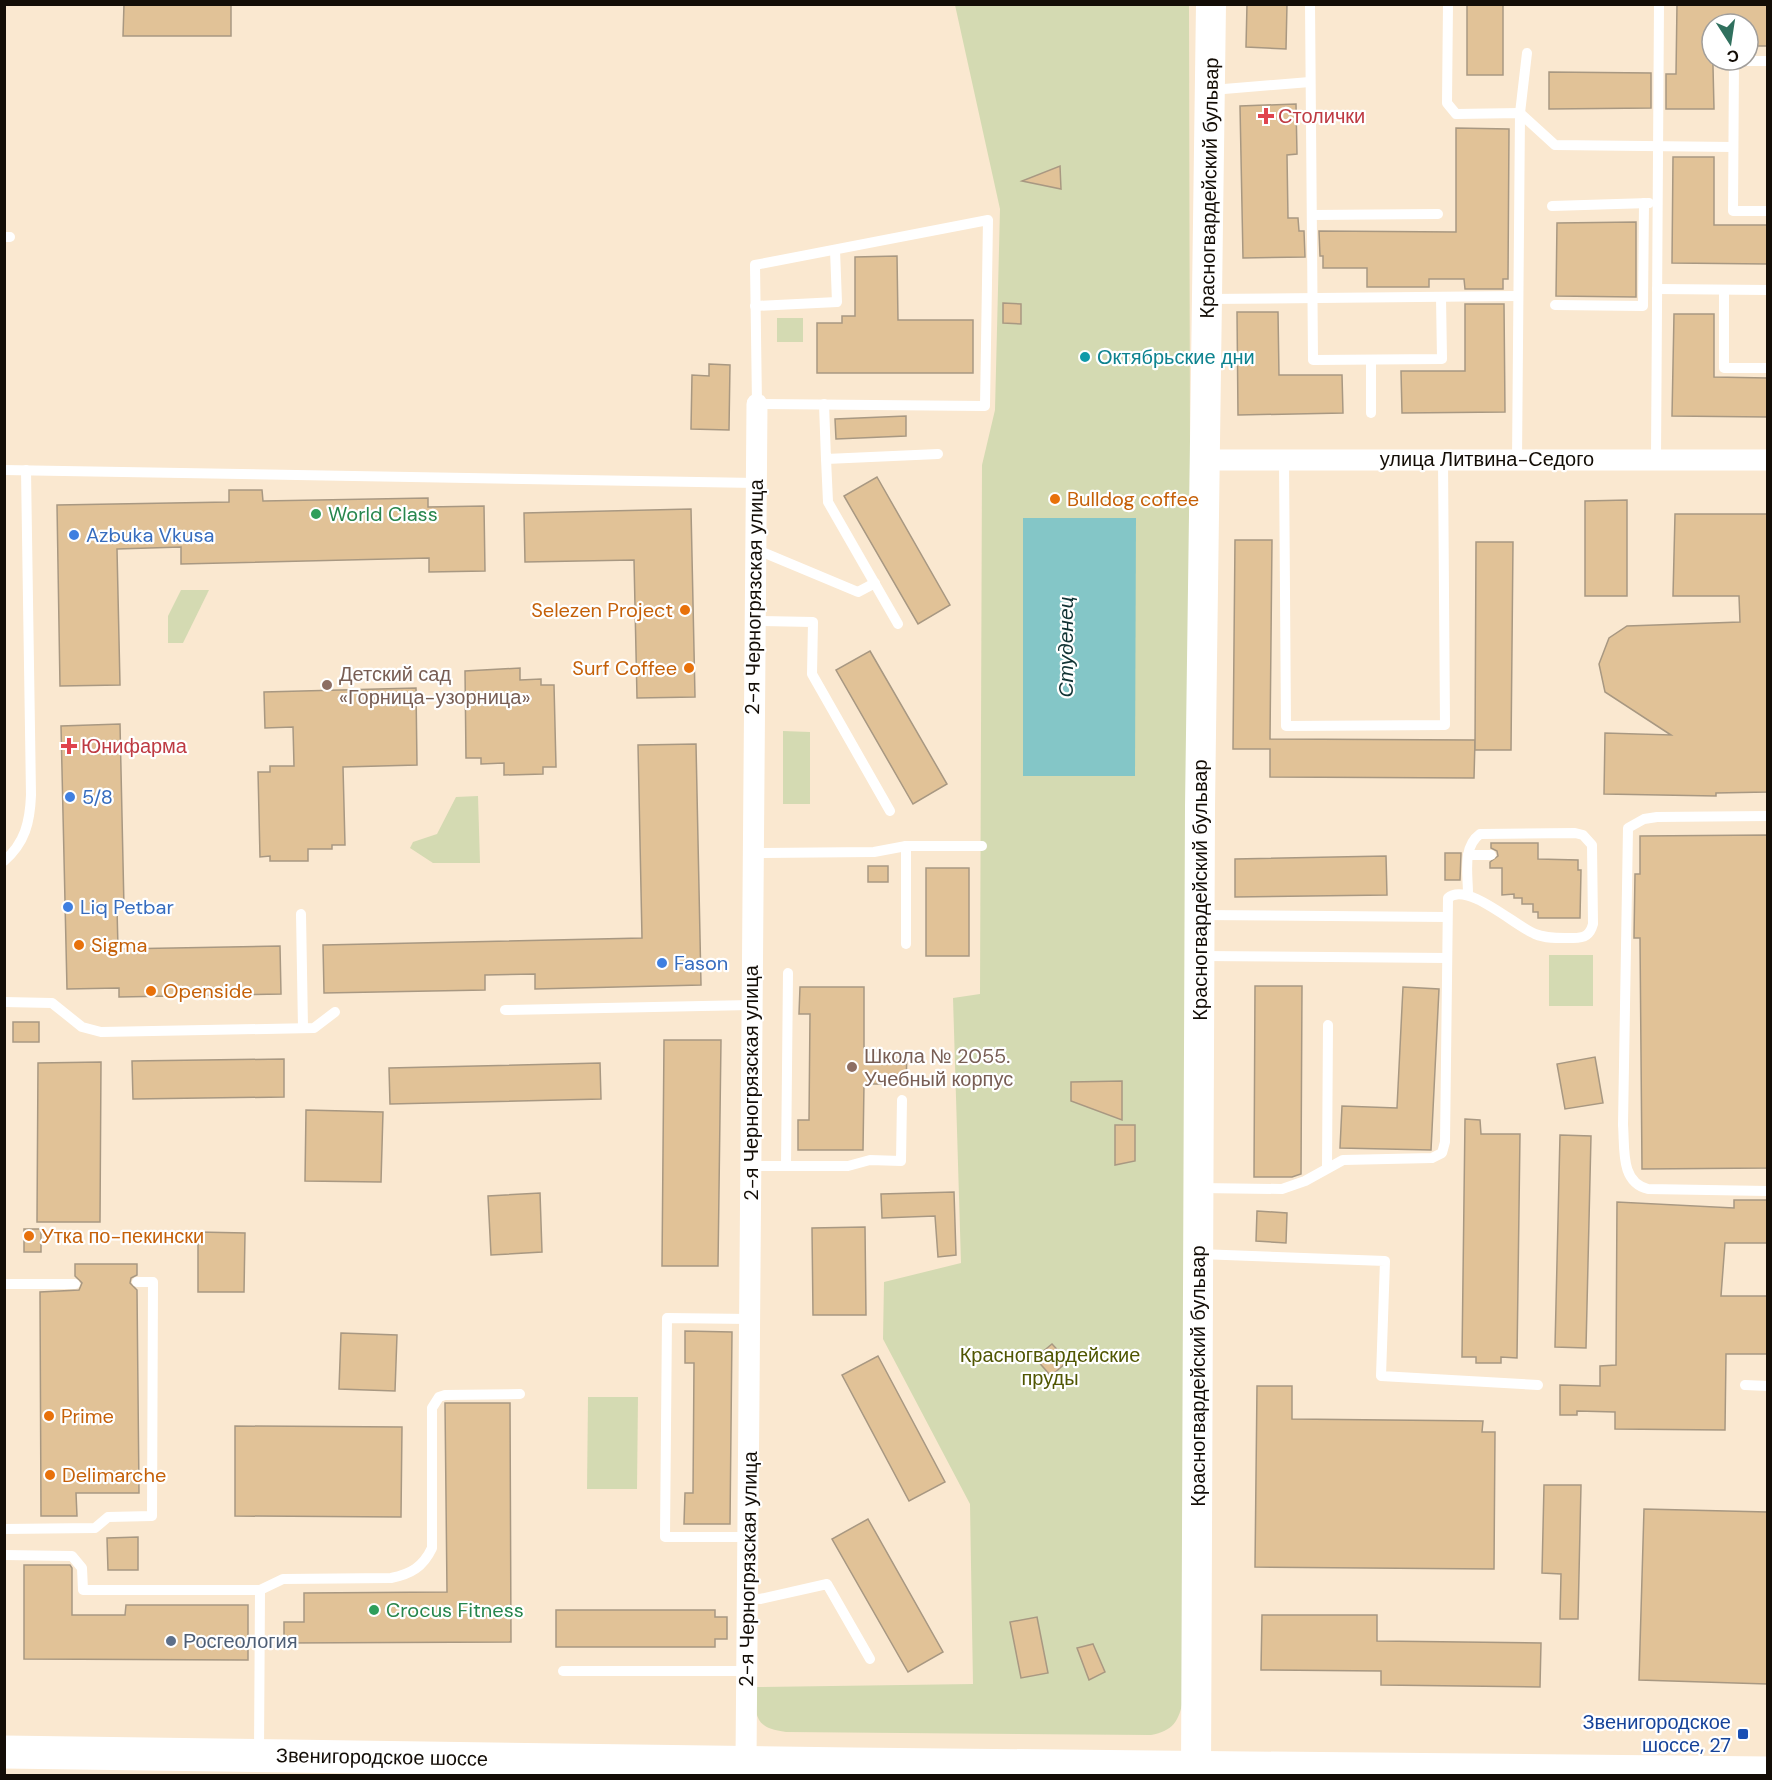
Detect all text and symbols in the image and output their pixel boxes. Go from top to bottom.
north arrow [1700,12,1760,72]
text: С [1725,45,1741,68]
street label: Красногвардейский бульвар [1194,57,1224,319]
place label: Столички [1278,103,1365,129]
marker: Столички [1259,109,1273,123]
place label: Октябрьские дни [1097,344,1255,370]
marker: Октябрьские дни [1078,350,1092,364]
street label: улица Литвина-Седого [1380,446,1594,472]
street label: 2-я Черногрязская улица [739,478,769,715]
place label: Bulldog coffee [1067,486,1199,512]
marker: Bulldog coffee [1048,492,1062,506]
place label: World Class [328,501,438,527]
marker: World Class [309,507,323,521]
place label: Azbuka Vkusa [86,522,214,548]
marker: Azbuka Vkusa [67,528,81,542]
water label: Студенец [1052,596,1080,698]
place label: Selezen Project [531,597,673,623]
marker: Selezen Project [678,603,692,617]
place label: Surf Coffee [572,655,677,681]
place label: Детский сад «Горница-узорница» [339,661,530,710]
marker: Surf Coffee [682,661,696,675]
marker: Детский сад «Горница-узорница» [320,678,334,692]
place label: Юнифарма [81,733,188,759]
marker: Юнифарма [62,739,76,753]
street label: Красногвардейский бульвар [1187,759,1213,1021]
place label: 5/8 [82,784,113,810]
marker: 5/8 [63,790,77,804]
place label: Liq Petbar [80,894,174,920]
marker: Liq Petbar [61,900,75,914]
place label: Sigma [91,932,147,958]
marker: Sigma [72,938,86,952]
place label: Fason [674,950,728,976]
marker: Fason [655,956,669,970]
street label: 2-я Черногрязская улица [738,964,764,1201]
place label: Openside [163,978,253,1004]
marker: Openside [144,984,158,998]
place label: Школа № 2055. Учебный корпус [864,1043,1013,1092]
marker: Школа № 2055. Учебный корпус [845,1060,859,1074]
place label: Утка по-пекински [41,1223,204,1249]
marker: Утка по-пекински [22,1229,36,1243]
street label: Красногвардейский бульвар [1185,1245,1211,1507]
park label: Красногвардейские пруды [960,1342,1140,1391]
place label: Prime [61,1403,114,1429]
marker: Prime [42,1409,56,1423]
street label: 2-я Черногрязская улица [733,1450,763,1687]
place label: Delimarche [62,1462,166,1488]
marker: Delimarche [43,1468,57,1482]
place label: Crocus Fitness [386,1597,524,1623]
marker: Crocus Fitness [367,1603,381,1617]
place label: Росгеология [183,1628,298,1654]
marker: Росгеология [164,1634,178,1648]
place label: Звенигородское шоссе, 27 [1583,1709,1731,1758]
marker: Звенигородское шоссе, 27 [1736,1727,1750,1741]
street label: Звенигородское шоссе [276,1742,488,1772]

